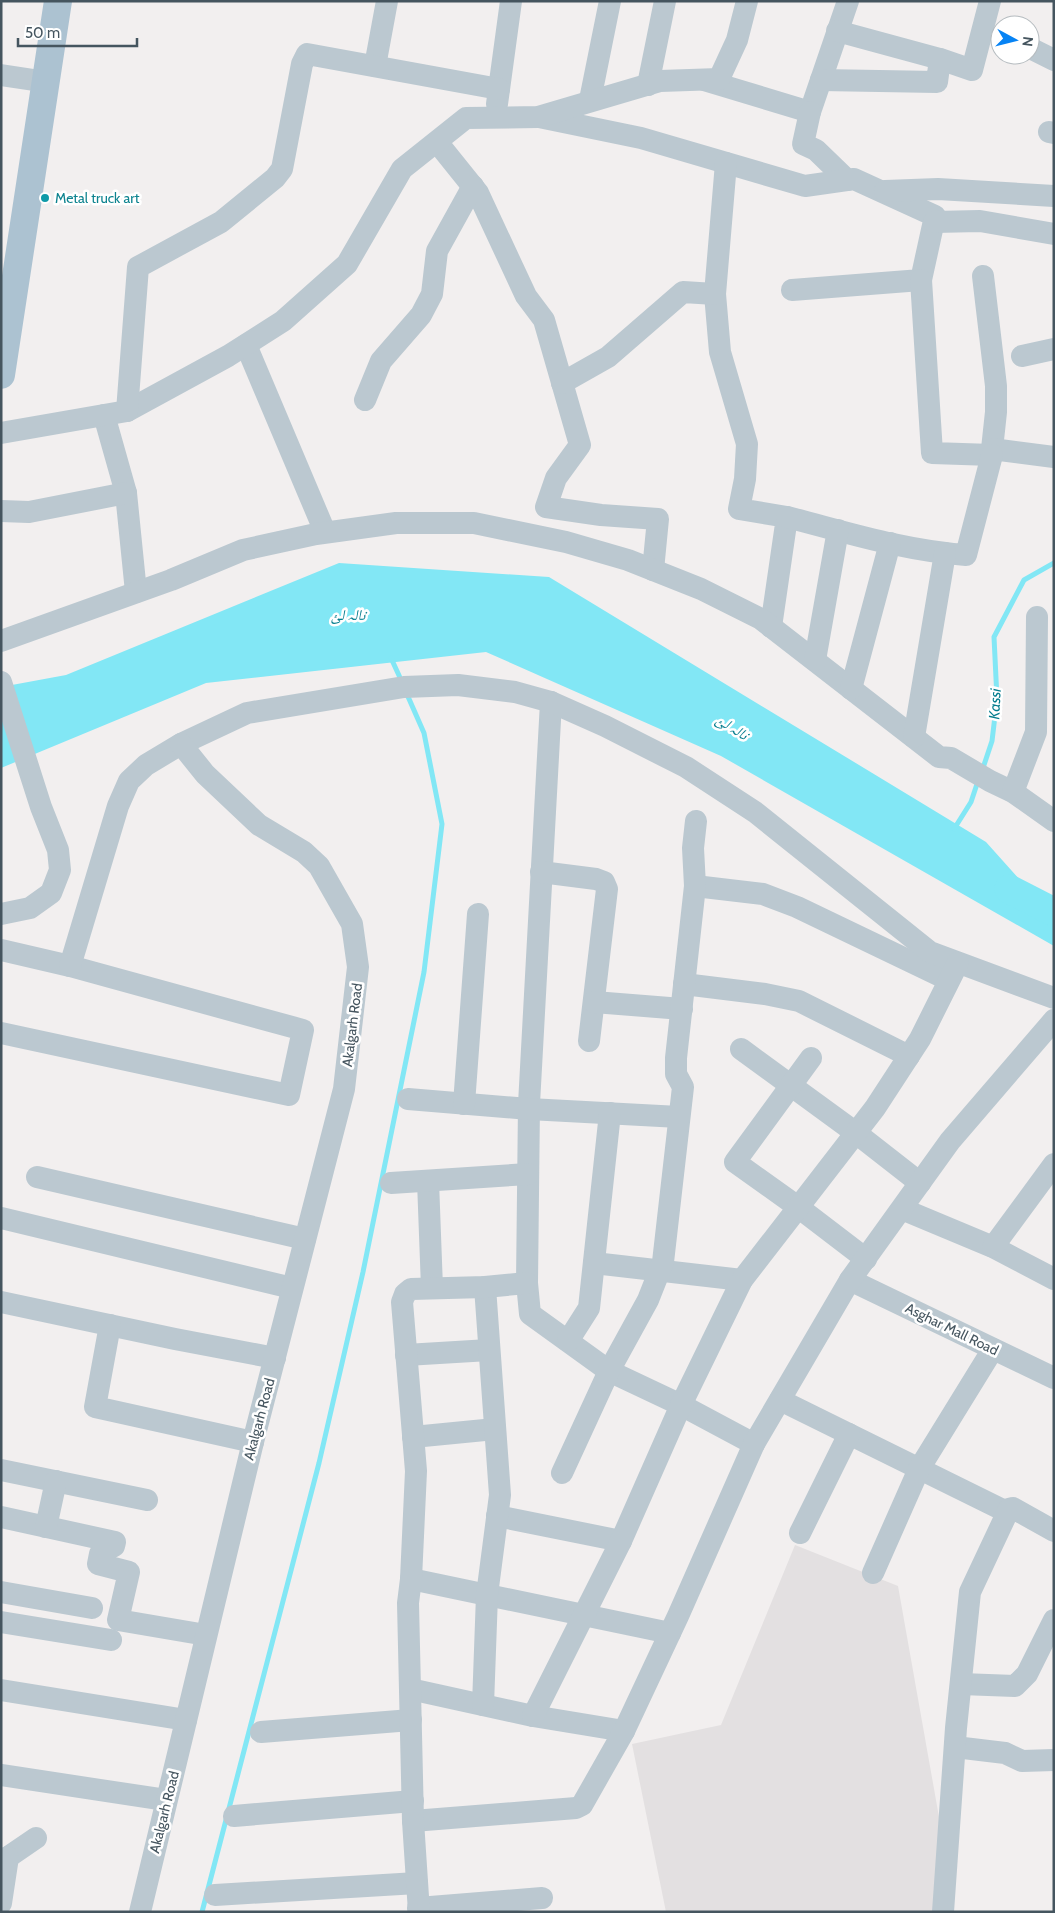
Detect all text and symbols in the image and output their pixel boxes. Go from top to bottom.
scale bar [18,15,136,47]
north arrow [990,15,1040,65]
text: 50 m [25,24,60,42]
text: N [1018,36,1037,48]
place label: Metal truck art [55,189,140,207]
marker: Metal truck art [39,192,51,204]
water label: نالہ لئ [331,606,368,624]
water label: Kassi [985,687,1005,720]
water label: نالہ لئ [713,710,754,745]
street label: Akalgarh Road [338,982,366,1068]
street label: Asghar Mall Road [902,1299,1002,1359]
street label: Akalgarh Road [239,1376,279,1462]
street label: Akalgarh Road [145,1769,183,1855]

